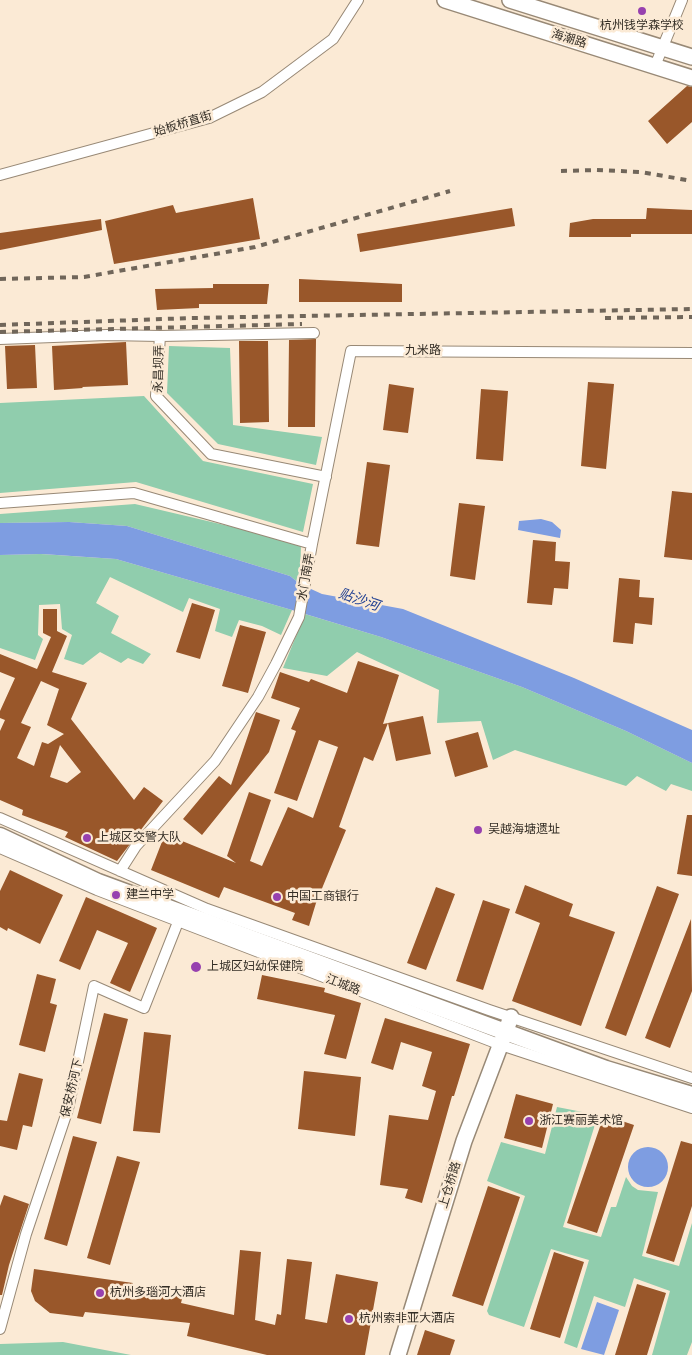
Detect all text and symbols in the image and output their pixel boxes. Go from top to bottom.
marker: 杭州钱学森学校 [636,5,648,17]
place label: 杭州钱学森学校 [600,19,684,33]
street label: 海潮路 [550,27,588,51]
street label: 始板桥直街 [152,108,214,140]
street label: 九米路 [405,344,441,358]
street label: 永昌坝弄 [151,345,167,393]
street label: 水门南弄 [295,552,317,602]
water label: 贴沙河 [336,585,382,615]
place label: 吴越海塘遗址 [488,823,560,837]
marker: 吴越海塘遗址 [472,824,484,836]
place label: 上城区交警大队 [97,831,181,845]
marker: 上城区交警大队 [81,832,93,844]
place label: 建兰中学 [126,888,174,902]
marker: 建兰中学 [110,889,122,901]
place label: 中国工商银行 [287,890,359,904]
marker: 中国工商银行 [271,891,283,903]
marker: 上城区妇幼保健院 [189,960,203,974]
place label: 上城区妇幼保健院 [207,960,303,974]
street label: 江城路 [324,972,362,998]
street label: 保安桥河下 [58,1057,86,1119]
place label: 浙江赛丽美术馆 [539,1114,623,1128]
marker: 浙江赛丽美术馆 [523,1115,535,1127]
street label: 上仓桥路 [436,1160,464,1210]
place label: 杭州多瑙河大酒店 [110,1286,206,1300]
marker: 杭州多瑙河大酒店 [94,1287,106,1299]
place label: 杭州索非亚大酒店 [359,1312,455,1326]
marker: 杭州索非亚大酒店 [343,1313,355,1325]

